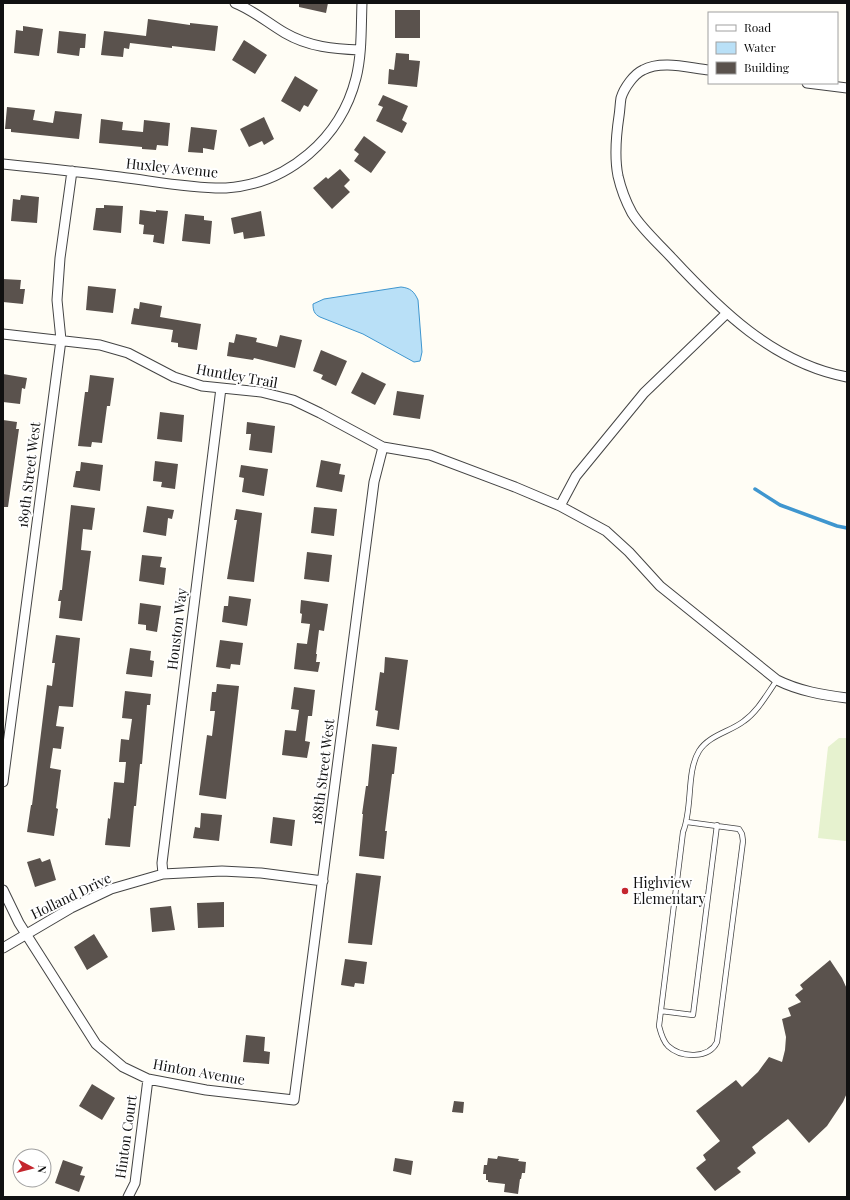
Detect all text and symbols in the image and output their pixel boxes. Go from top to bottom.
legend [708,12,838,84]
text: Road [744,19,771,35]
text: Water [743,39,777,55]
text: Building [744,59,790,75]
street label: Huxley Avenue [125,153,219,182]
street label: Huntley Trail [195,359,279,392]
street label: 189th Street West [13,420,45,529]
street label: Houston Way [162,587,191,671]
street label: 188th Street West [307,717,339,826]
street label: Holland Drive [27,868,114,923]
place label: Highview Elementary [633,873,706,908]
marker: Highview Elementary [620,886,630,896]
street label: Hinton Avenue [152,1054,247,1089]
street label: Hinton Court [110,1093,141,1180]
north arrow [12,1148,52,1188]
text: N [34,1164,50,1174]

